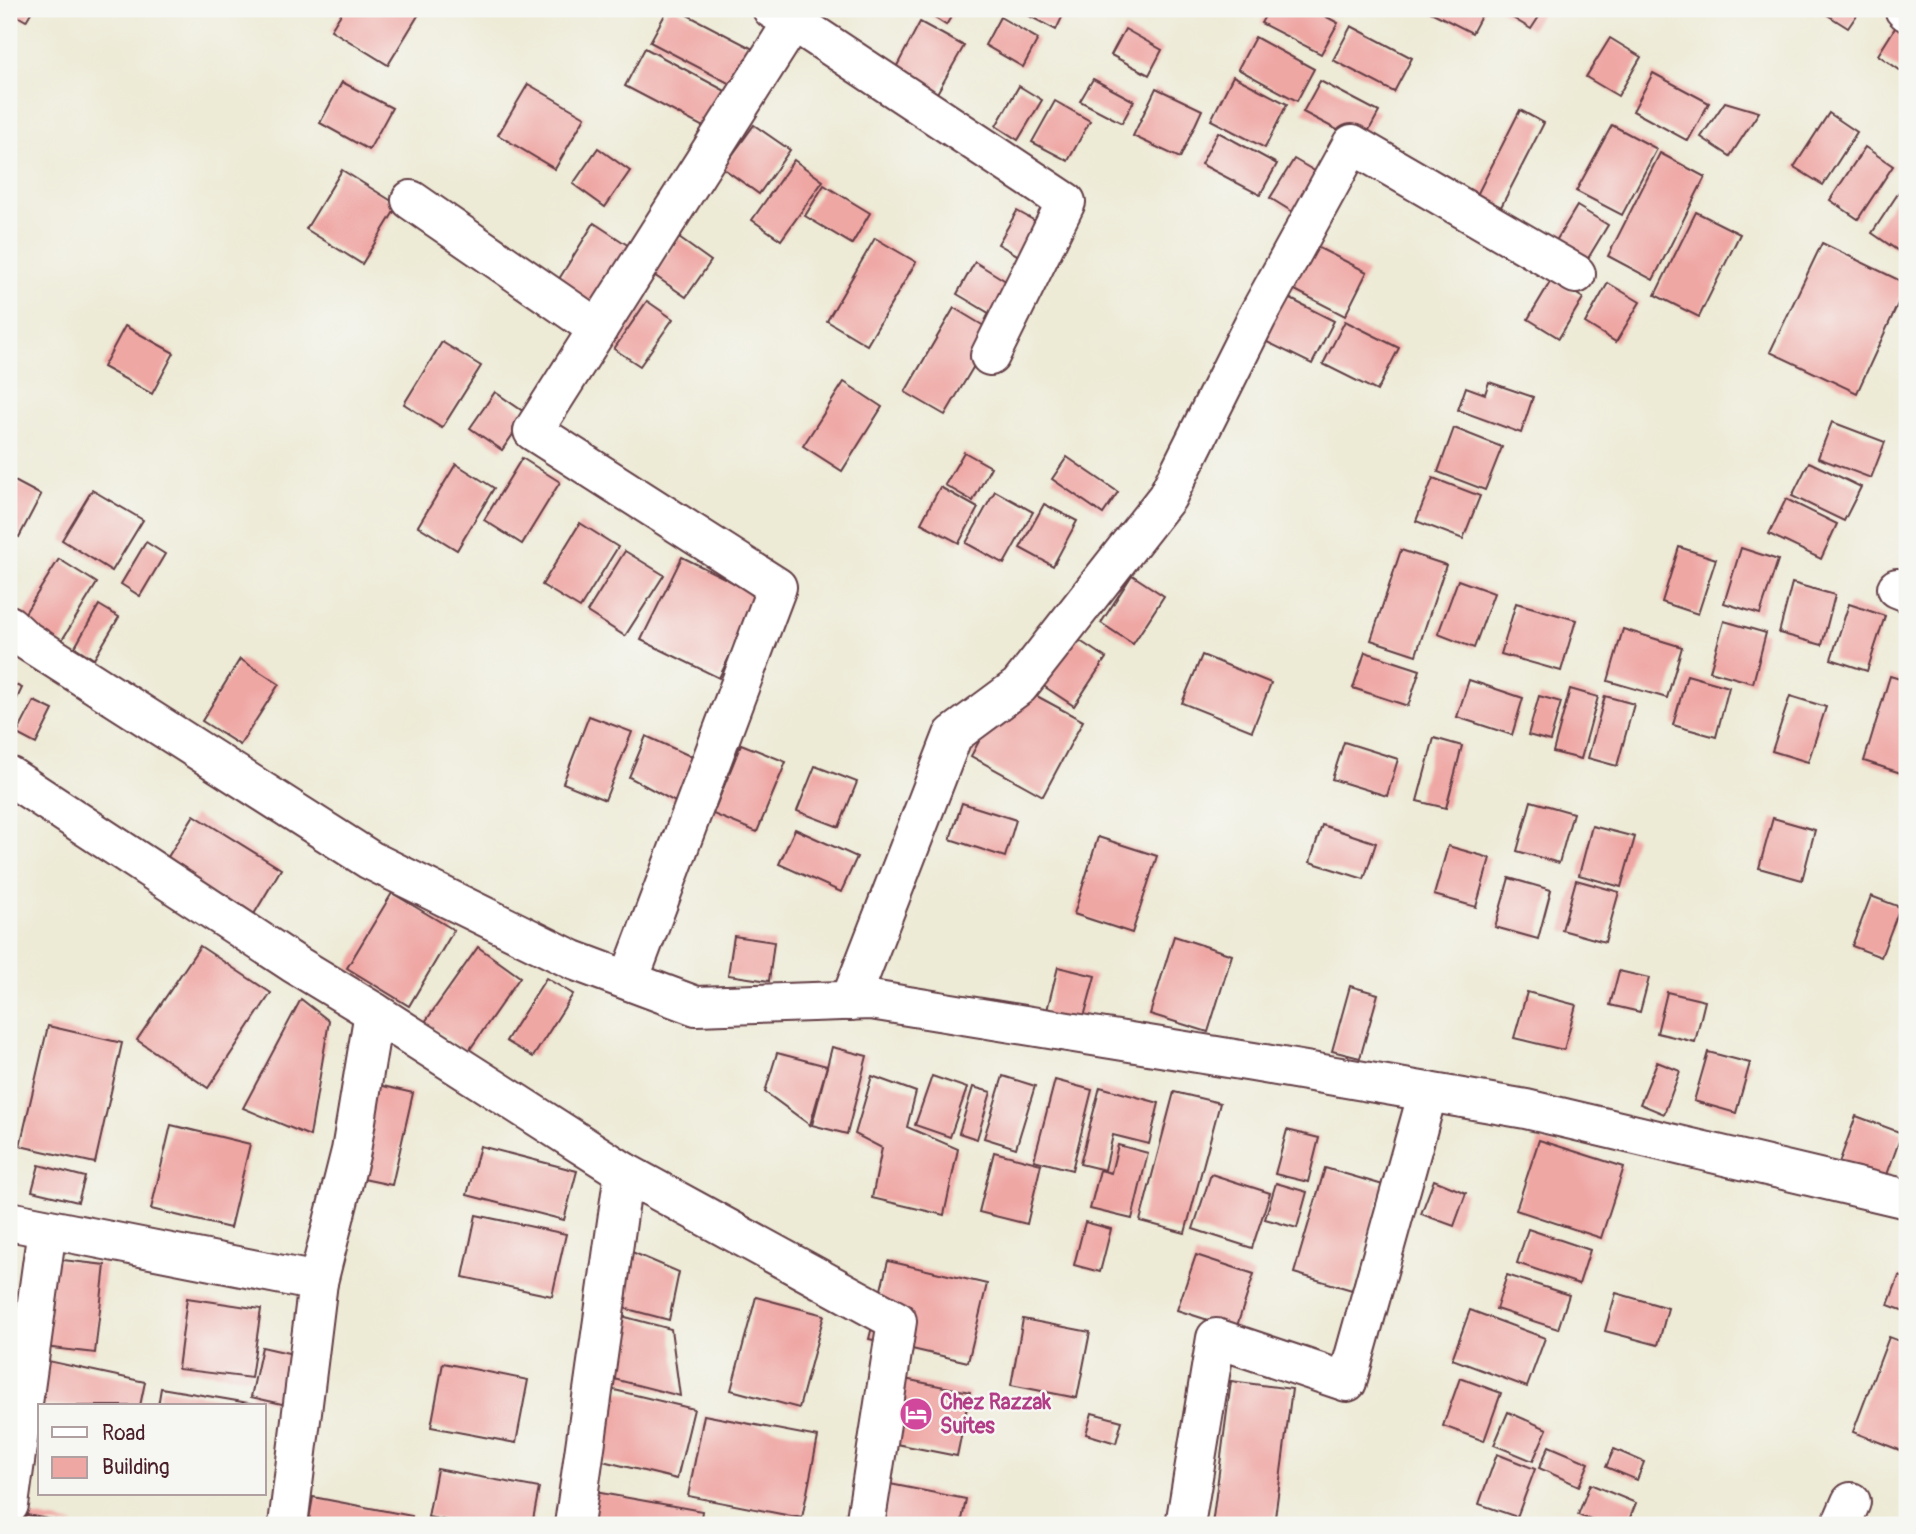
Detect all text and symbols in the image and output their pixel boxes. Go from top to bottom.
place label: Chez Razzak Suites [940,1389,1051,1440]
hotel icon: Chez Razzak Suites [897,1395,935,1433]
legend [38,1404,266,1496]
text: Road [102,1420,146,1447]
text: Building [102,1454,169,1481]

